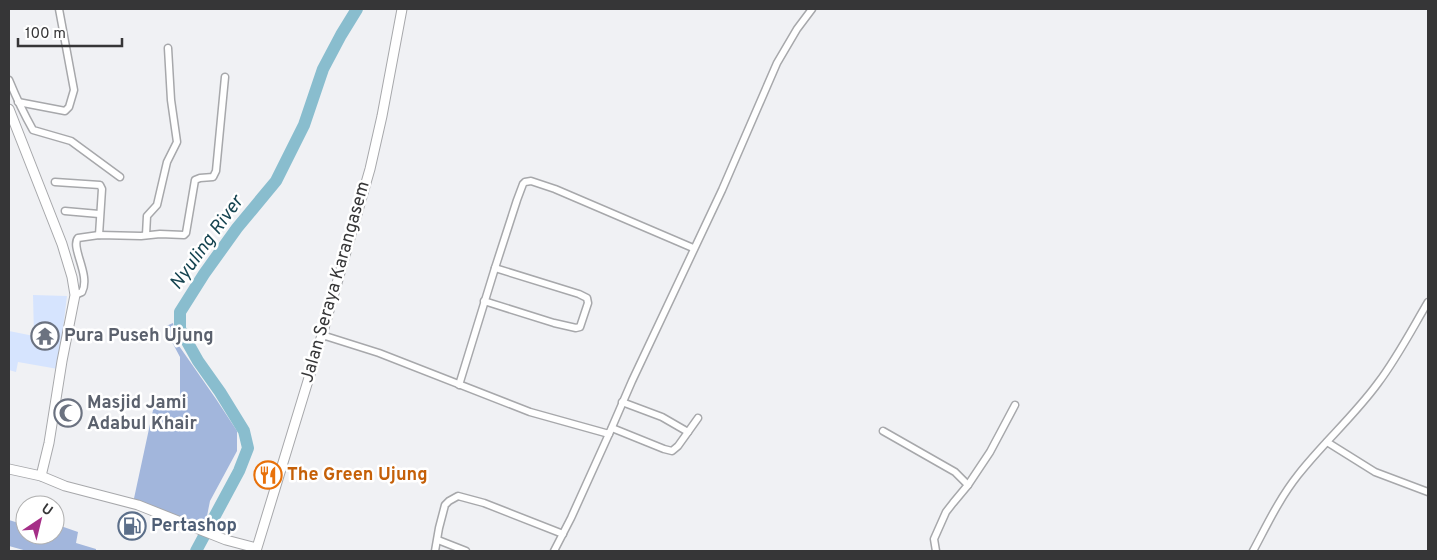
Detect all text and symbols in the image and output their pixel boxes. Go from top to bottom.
scale bar [18,15,121,47]
text: 100 m [25,25,66,44]
street label: Jalan Seraya Karangasem [296,179,376,385]
water label: Nyuling River [165,190,250,295]
temple icon: Pura Puseh Ujung [30,321,60,351]
place label: Pura Puseh Ujung [64,325,214,348]
place label: Masjid Jami Adabul Khair [87,392,197,436]
mosque icon: Masjid Jami Adabul Khair [53,398,83,428]
restaurant icon: The Green Ujung [253,460,283,490]
place label: The Green Ujung [287,464,428,487]
north arrow [15,495,65,545]
text: U [38,501,56,520]
fuel station icon: Pertashop [117,511,147,541]
place label: Pertashop [151,515,237,538]

